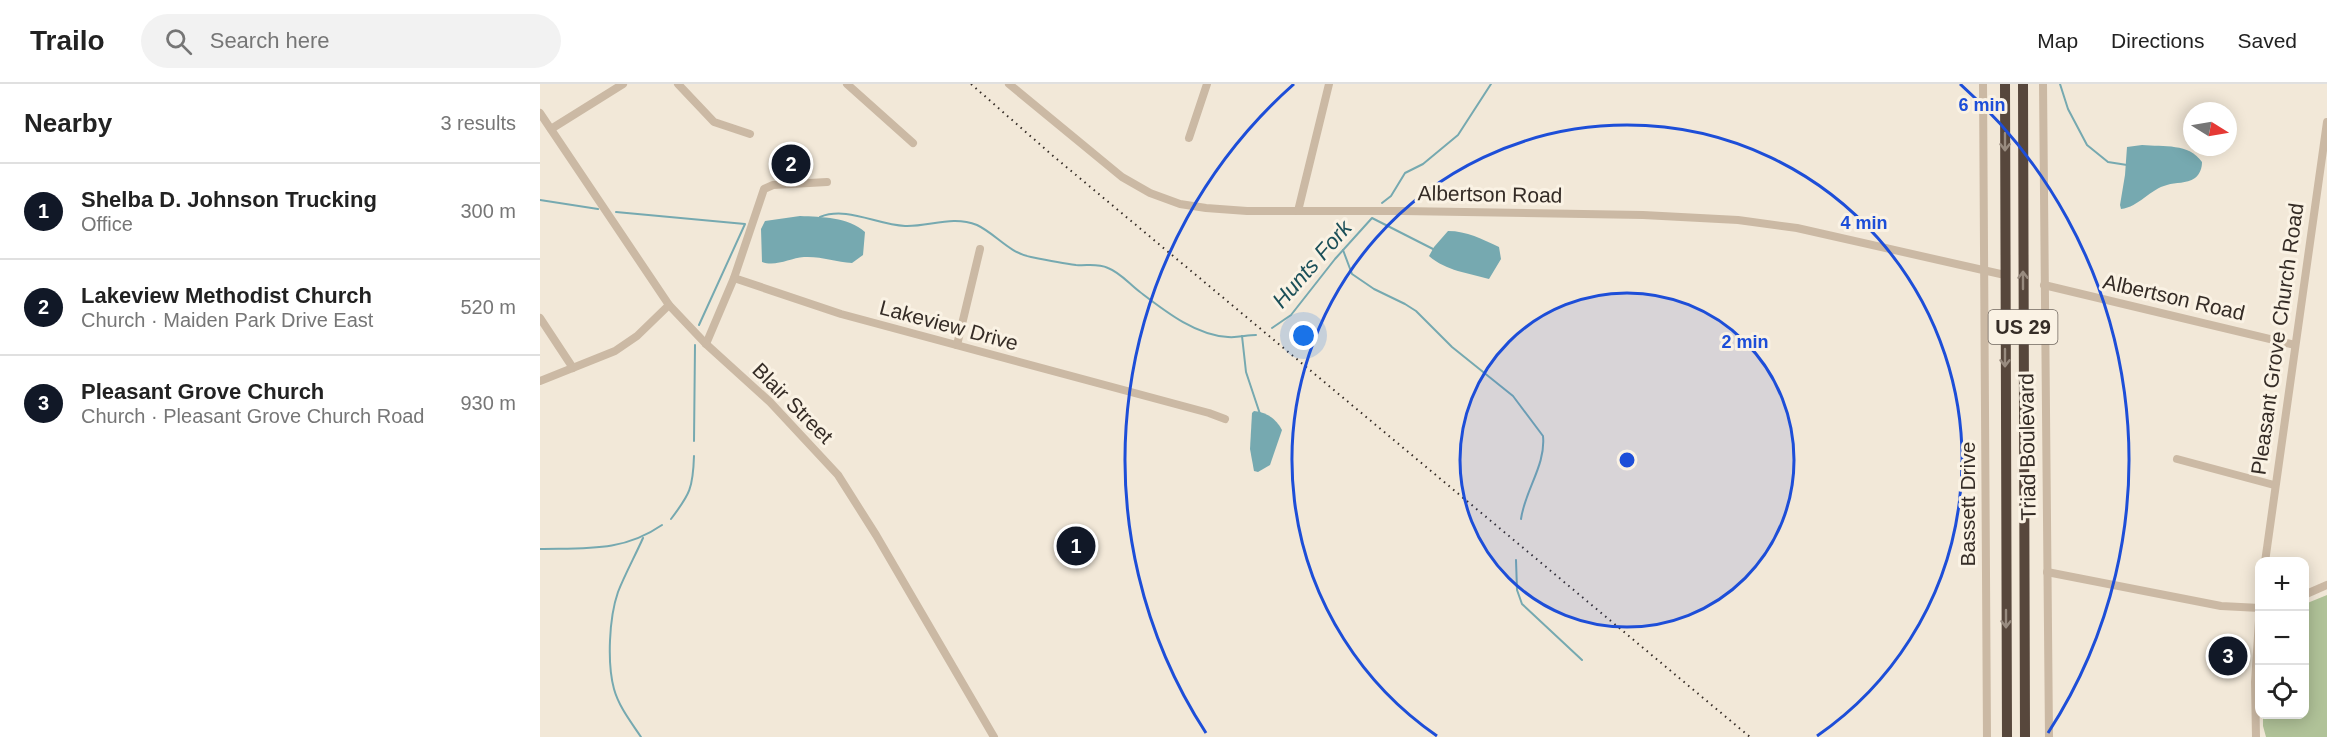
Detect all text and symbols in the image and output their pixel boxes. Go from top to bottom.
search box [141,14,561,68]
text: Trailo [30,25,105,56]
icon: search [162,25,195,58]
text: Search here [210,28,330,53]
text: Map [2037,29,2078,52]
text: Directions [2111,29,2204,52]
text: Saved [2237,29,2297,52]
text: 6 min [1958,95,2006,115]
north arrow [2183,102,2237,156]
text: Nearby [24,108,112,138]
text: 3 results [440,112,516,134]
one-way arrow [1999,132,2011,152]
pin: 2 [772,142,810,187]
street label: Albertson Road [1417,181,1563,207]
text: Shelba D. Johnson Trucking [81,187,377,212]
text: 1 [38,200,49,222]
text: 300 m [460,200,516,222]
street label: Pleasant Grove Church Road [2247,202,2307,476]
text: Office [81,213,133,235]
text: 4 min [1840,213,1888,233]
water label: Hunts Fork [1267,214,1357,313]
one-way arrow [2017,270,2029,290]
street label: Albertson Road [2101,270,2247,324]
text: Lakeview Methodist Church [81,283,372,308]
street label: Lakeview Drive [877,295,1021,355]
text: 2 [38,296,49,318]
text: 520 m [460,296,516,318]
text: Church · Maiden Park Drive East [81,309,373,331]
road number: US 29 [1988,310,2058,344]
your location [1289,321,1318,350]
text: 2 min [1721,332,1769,352]
one-way arrow [1999,348,2011,368]
street label: Blair Street [748,358,838,448]
street label: Triad Boulevard [2014,373,2040,521]
text: Pleasant Grove Church [81,379,324,404]
text: 3 [38,392,49,414]
text: 930 m [460,392,516,414]
text: Church · Pleasant Grove Church Road [81,405,425,427]
street label: Bassett Drive [1956,442,1979,566]
centre of rings [1617,450,1637,470]
pin: 1 [1056,524,1096,568]
map controls [2255,557,2309,719]
button: + [2255,557,2309,611]
one-way arrow [2000,609,2012,629]
button: − [2255,611,2309,665]
pin: 3 [2208,634,2248,678]
button: locate [2255,665,2309,719]

